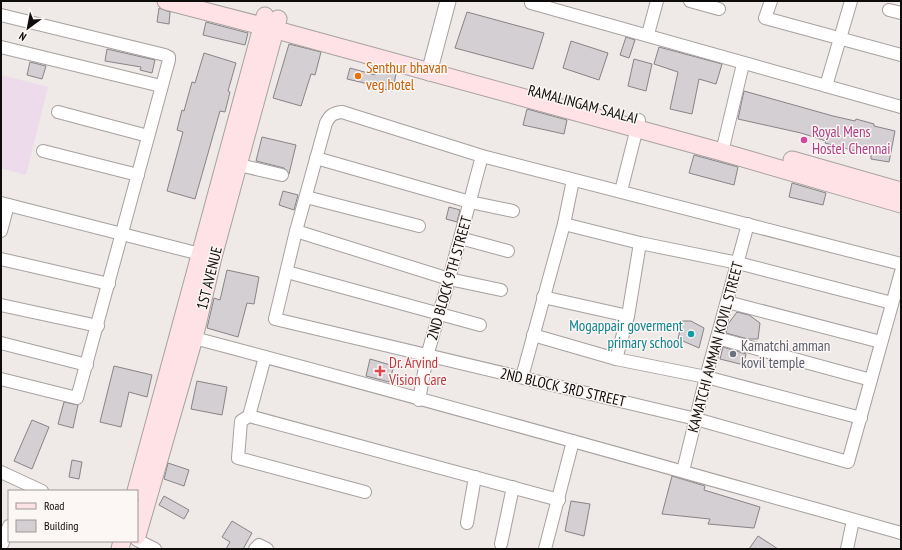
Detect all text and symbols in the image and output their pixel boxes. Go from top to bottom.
north arrow [8,8,48,48]
text: N [16,29,29,44]
place label: Senthur bhavan veg hotel [366,58,447,94]
marker: Senthur bhavan veg hotel [353,71,363,81]
street label: RAMALINGAM SAALAI [526,80,640,128]
place label: Royal Mens Hostel Chennai [812,122,891,158]
marker: Royal Mens Hostel Chennai [799,135,809,145]
street label: 2ND BLOCK 9TH STREET [422,213,476,342]
street label: 1ST AVENUE [192,244,226,312]
street label: KAMATCHI AMMAN KOVIL STREET [683,259,747,434]
place label: Mogappair goverment primary school [569,316,683,352]
marker: Mogappair goverment primary school [686,329,696,339]
place label: Kamatchi amman kovil temple [741,336,830,372]
marker: Kamatchi amman kovil temple [728,349,738,359]
place label: Dr. Arvind Vision Care [388,353,447,389]
street label: 2ND BLOCK 3RD STREET [498,363,628,411]
marker: Dr. Arvind Vision Care [374,365,386,377]
legend [8,490,138,542]
text: Road [44,498,64,513]
text: Building [44,518,79,533]

